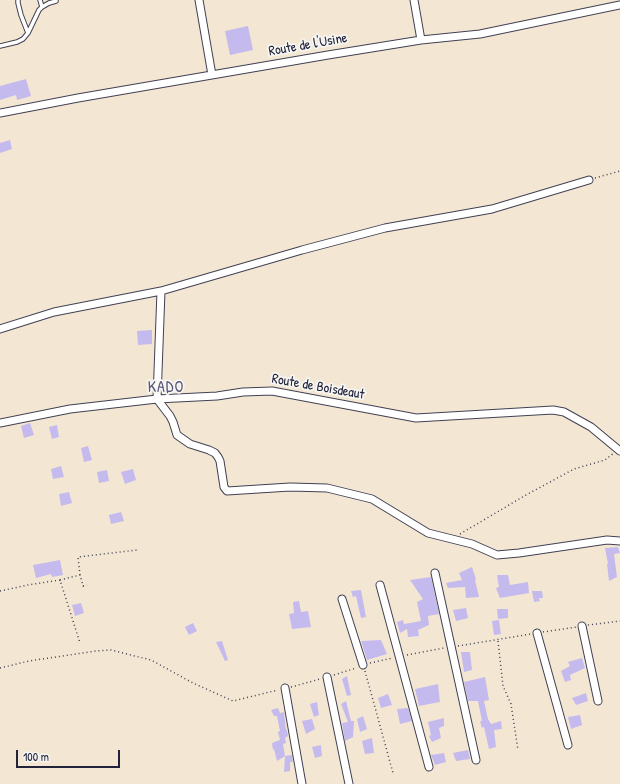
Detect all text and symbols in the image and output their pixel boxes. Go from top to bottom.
street label: Route de l'Usine [267,30,349,60]
street label: Route de Boisdeaut [270,371,366,403]
district label: KADO [148,378,184,398]
scale bar [18,742,122,768]
text: 100 m [23,748,49,765]

